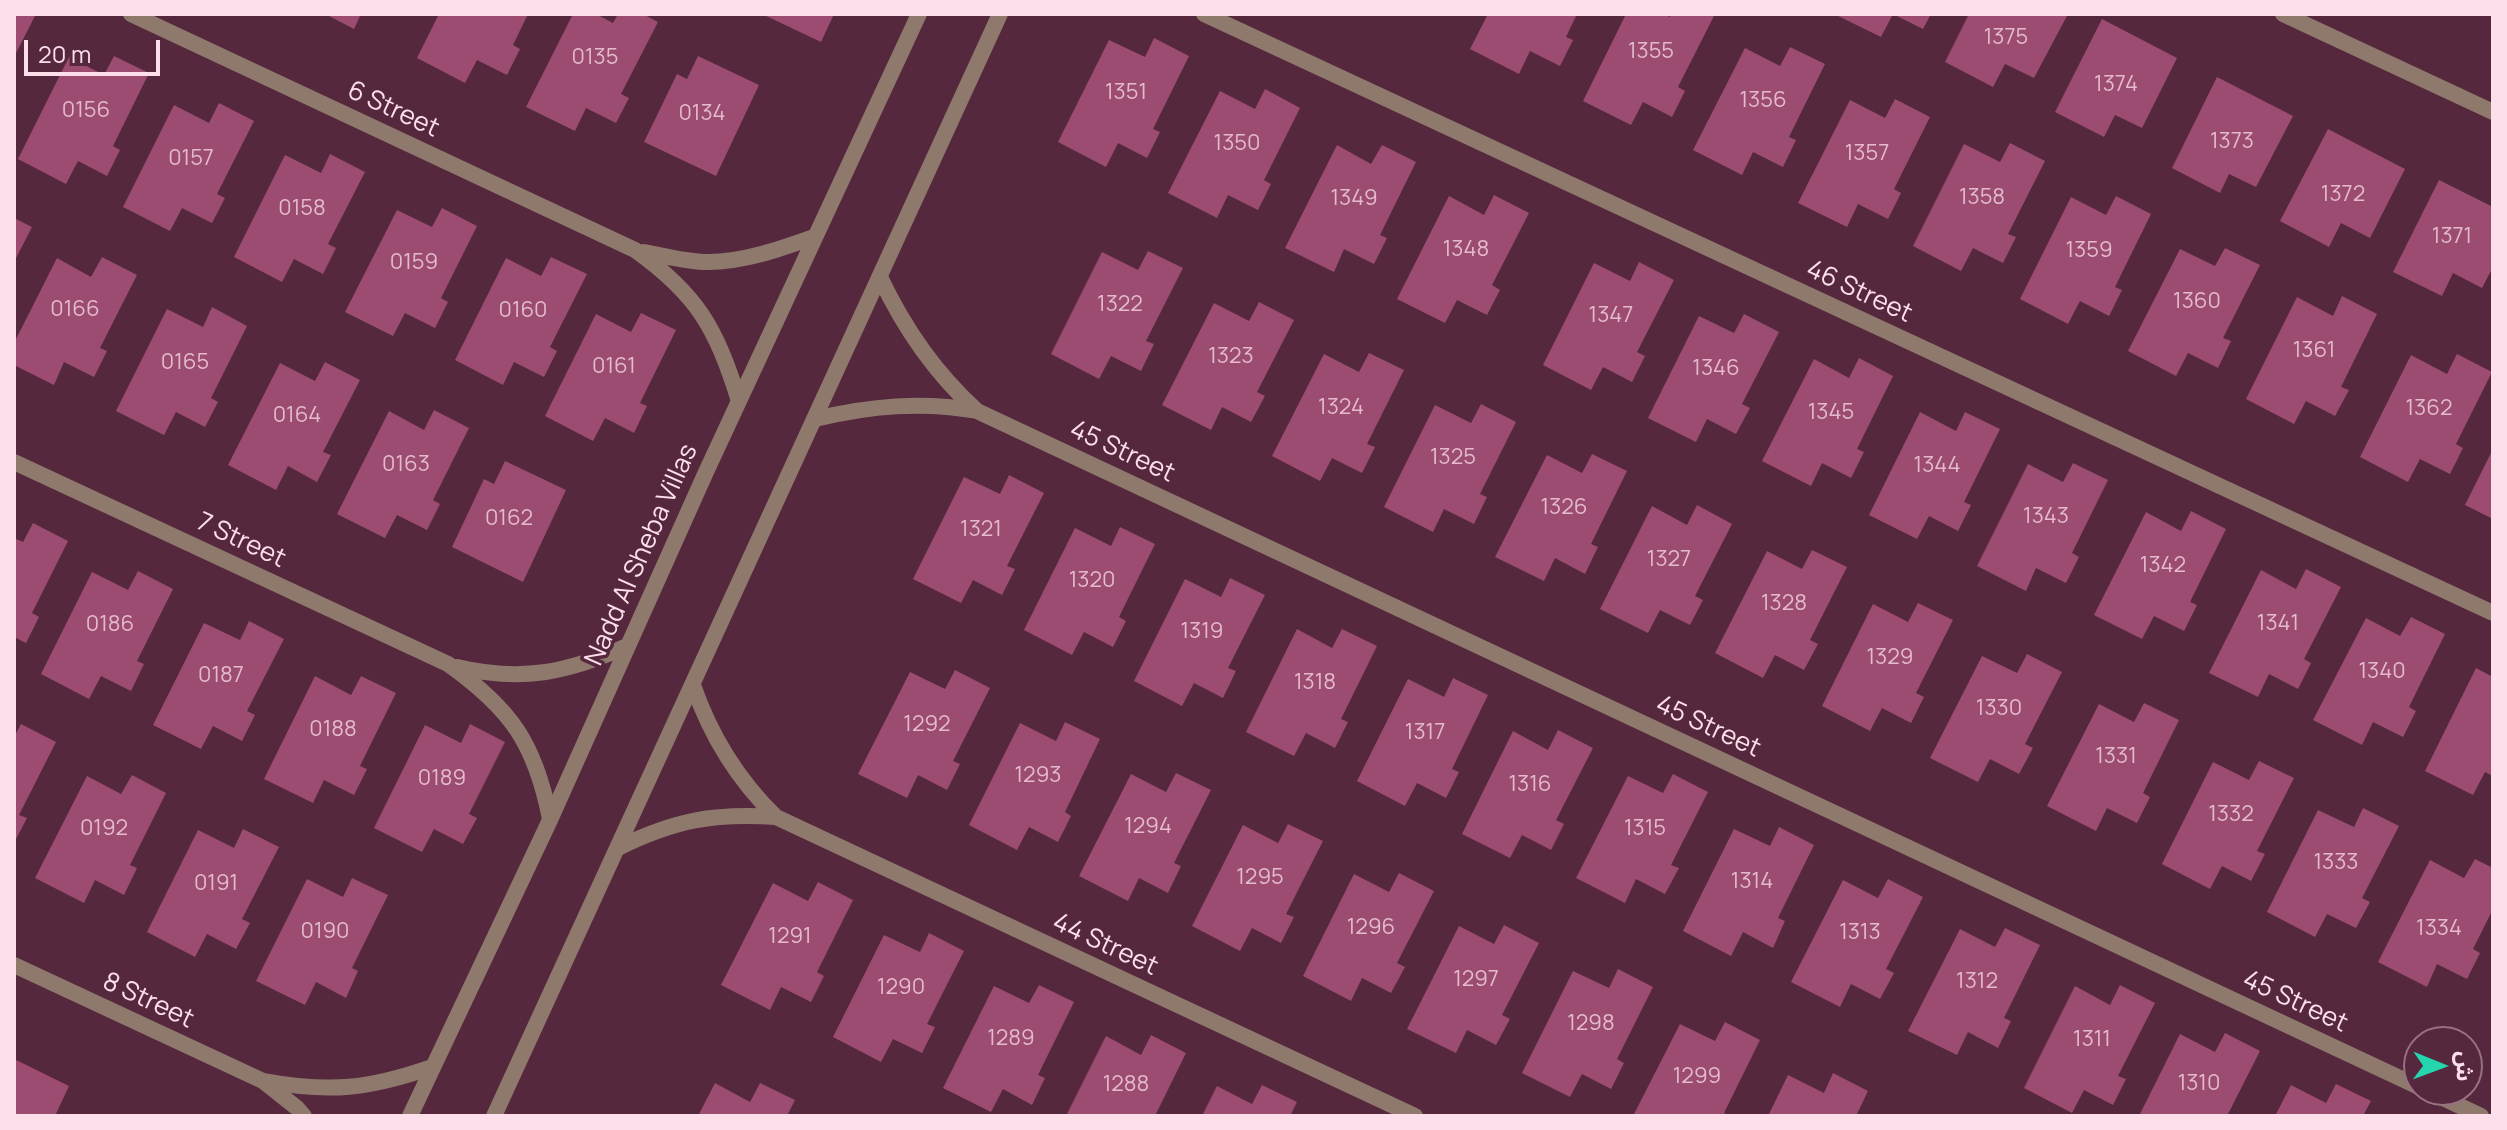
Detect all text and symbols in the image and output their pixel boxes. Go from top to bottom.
scale bar [28,24,164,74]
house number: 1375 [1984,25,2028,51]
text: 20 m [38,37,91,70]
house number: 1355 [1628,39,1674,65]
house number: 0135 [572,45,618,71]
house number: 1374 [2094,72,2138,98]
street label: 6 Street [342,75,444,145]
house number: 1351 [1105,80,1147,106]
house number: 1356 [1739,88,1787,114]
house number: 0156 [62,98,110,124]
house number: 0134 [678,101,726,127]
house number: 1373 [2210,129,2254,155]
house number: 1350 [1214,131,1260,157]
house number: 1357 [1845,141,1889,167]
house number: 0157 [168,146,214,172]
house number: 1372 [2321,182,2365,208]
house number: 1358 [1959,185,2005,211]
house number: 1349 [1330,186,1378,212]
house number: 0158 [278,196,326,222]
house number: 1371 [2432,224,2472,250]
house number: 1348 [1443,237,1489,263]
house number: 1359 [2065,238,2113,264]
house number: 0159 [390,250,438,276]
street label: 46 Street [1801,254,1917,330]
house number: 1360 [2173,289,2221,315]
house number: 1322 [1097,292,1143,318]
house number: 0166 [50,297,100,323]
house number: 0160 [498,298,548,324]
house number: 1347 [1589,303,1633,329]
house number: 1361 [2293,338,2335,364]
house number: 1323 [1208,344,1254,370]
house number: 0165 [161,350,209,376]
house number: 0161 [592,354,636,380]
house number: 1346 [1692,356,1740,382]
house number: 1324 [1318,395,1364,421]
house number: 1362 [2406,396,2452,422]
house number: 1345 [1808,400,1854,426]
house number: 0164 [273,403,321,429]
street label: 45 Street [1065,414,1179,490]
street label: Nadd Al Sheba Villas [579,439,705,671]
house number: 1325 [1430,445,1476,471]
house number: 0163 [382,452,430,478]
house number: 1344 [1914,453,1960,479]
house number: 1326 [1541,495,1587,521]
house number: 1343 [2023,504,2069,530]
house number: 0162 [485,506,533,532]
street label: 7 Street [192,507,290,575]
house number: 1321 [960,517,1002,543]
house number: 1327 [1647,547,1691,573]
house number: 1342 [2140,553,2186,579]
house number: 1320 [1069,568,1115,594]
house number: 1328 [1761,591,1807,617]
house number: 1341 [2257,611,2299,637]
house number: 0186 [86,612,134,638]
house number: 1319 [1181,619,1223,645]
house number: 1329 [1867,645,1913,671]
house number: 1340 [2358,659,2406,685]
house number: 0187 [198,663,244,689]
house number: 1318 [1294,670,1336,696]
street label: 45 Street [1651,689,1765,765]
house number: 1330 [1976,696,2022,722]
house number: 1292 [903,712,951,738]
house number: 0188 [309,717,357,743]
house number: 1317 [1405,720,1445,746]
house number: 1331 [2095,744,2137,770]
house number: 1293 [1015,763,1061,789]
house number: 0189 [418,766,466,792]
house number: 1316 [1509,772,1551,798]
house number: 1332 [2208,802,2254,828]
house number: 1294 [1124,814,1172,840]
house number: 0192 [80,816,128,842]
house number: 1315 [1624,816,1666,842]
house number: 1333 [2313,850,2359,876]
house number: 1295 [1236,865,1284,891]
house number: 1314 [1731,869,1773,895]
house number: 0191 [194,871,238,897]
street label: 44 Street [1047,907,1163,983]
house number: 1296 [1347,915,1395,941]
house number: 1334 [2416,916,2462,942]
house number: 0190 [300,919,350,945]
house number: 1313 [1839,920,1881,946]
house number: 1291 [768,924,812,950]
street label: 45 Street [2238,964,2352,1040]
street label: 8 Street [98,966,198,1036]
house number: 1297 [1453,967,1499,993]
house number: 1312 [1956,969,1998,995]
house number: 1290 [877,975,925,1001]
house number: 1298 [1567,1011,1615,1037]
house number: 1289 [987,1026,1035,1052]
north arrow [2403,1026,2483,1106]
house number: 1311 [2073,1027,2111,1053]
text: ش [2450,1051,2480,1082]
house number: 1299 [1673,1064,1721,1090]
house number: 1310 [2178,1071,2220,1097]
house number: 1288 [1103,1072,1149,1098]

